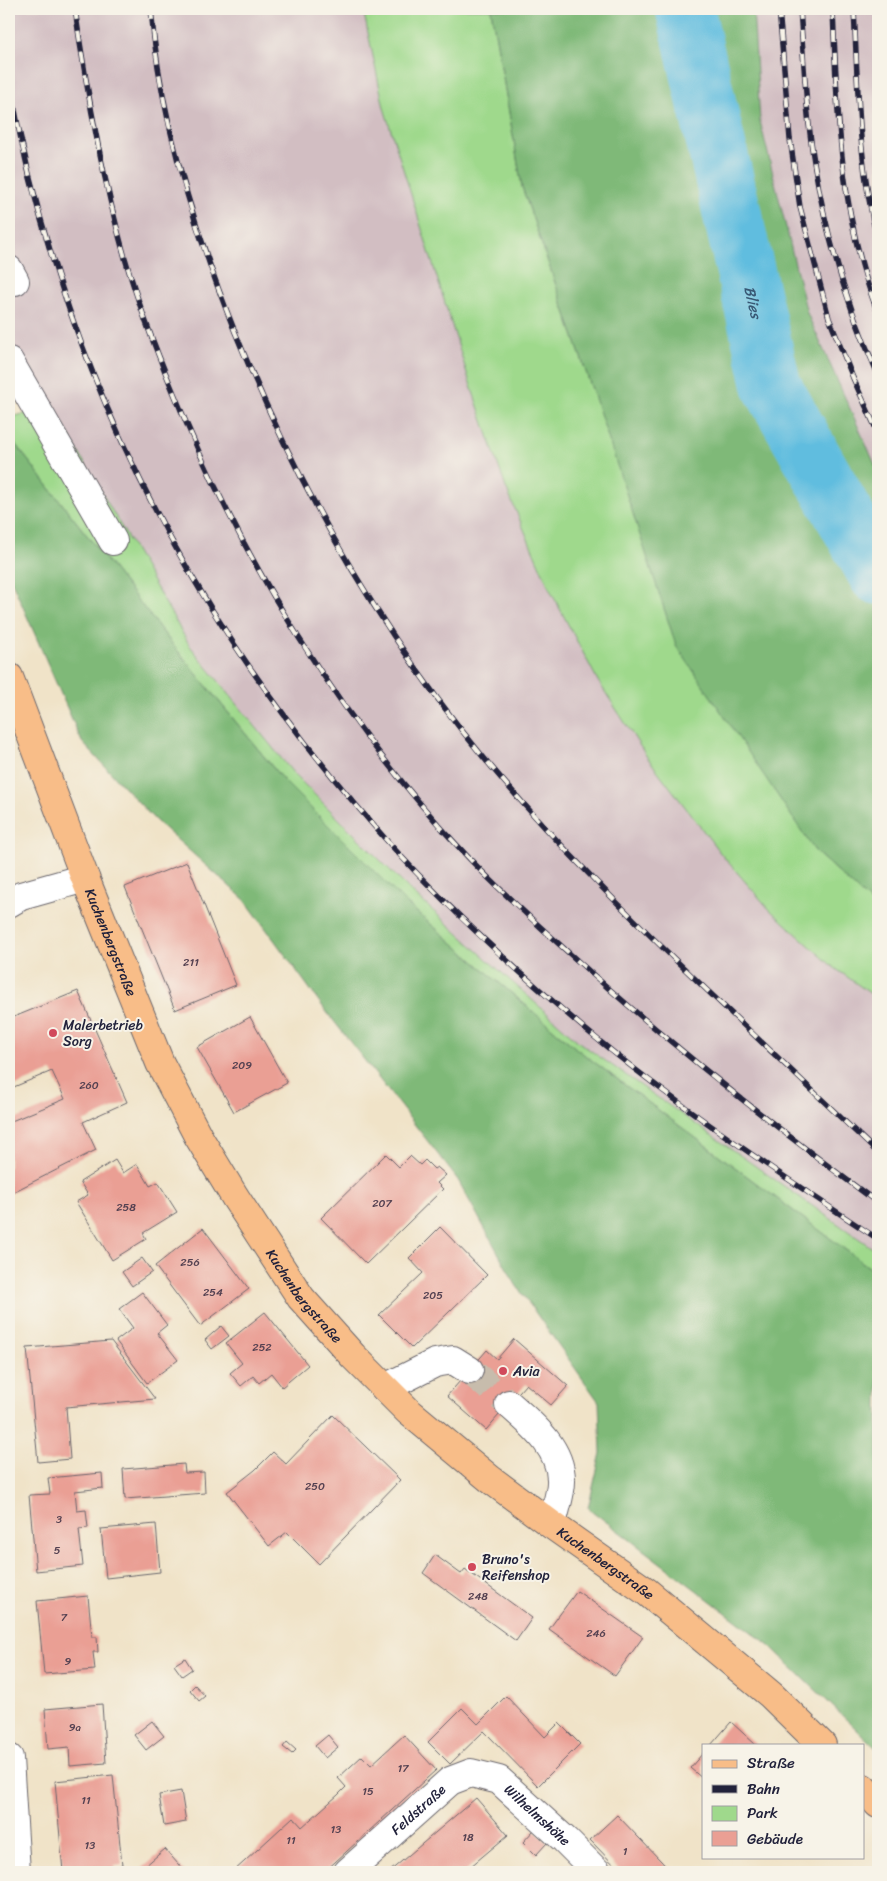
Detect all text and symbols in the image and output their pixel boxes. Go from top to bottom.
water label: Blies [736,284,769,323]
street label: Kuchenbergstraße [77,884,144,1000]
house number: 211 [183,953,199,972]
place label: Malerbetrieb Sorg [63,1013,144,1054]
marker: Malerbetrieb Sorg [47,1027,59,1039]
house number: 209 [232,1056,252,1075]
house number: 260 [79,1076,99,1095]
house number: 207 [372,1194,393,1213]
house number: 258 [116,1198,136,1217]
street label: Kuchenbergstraße [259,1244,348,1350]
house number: 256 [180,1253,200,1272]
house number: 254 [203,1283,223,1302]
house number: 205 [423,1286,443,1305]
house number: 252 [252,1338,272,1357]
place label: Avia [512,1359,541,1384]
marker: Avia [497,1365,509,1377]
house number: 250 [305,1477,325,1496]
house number: 3 [56,1510,62,1529]
street label: Kuchenbergstraße [551,1520,660,1606]
house number: 5 [54,1541,61,1560]
place label: Bruno's Reifenshop [482,1547,550,1588]
marker: Bruno's Reifenshop [466,1561,478,1573]
house number: 248 [468,1587,488,1606]
house number: 7 [61,1608,68,1627]
house number: 246 [586,1624,606,1643]
house number: 9 [65,1652,72,1671]
house number: 9a [69,1718,82,1737]
legend [702,1744,864,1858]
text: Straße [747,1750,795,1776]
house number: 17 [398,1759,409,1778]
text: Bahn [747,1776,780,1802]
street label: Feldstraße [385,1778,452,1842]
street label: Wilhelmshöhe [498,1778,577,1852]
house number: 15 [362,1782,374,1801]
house number: 11 [81,1791,91,1810]
text: Park [747,1800,778,1826]
house number: 13 [331,1820,341,1839]
text: Gebäude [747,1826,803,1852]
house number: 18 [462,1828,474,1847]
house number: 11 [286,1831,296,1850]
house number: 13 [85,1836,95,1855]
house number: 1 [623,1842,628,1861]

